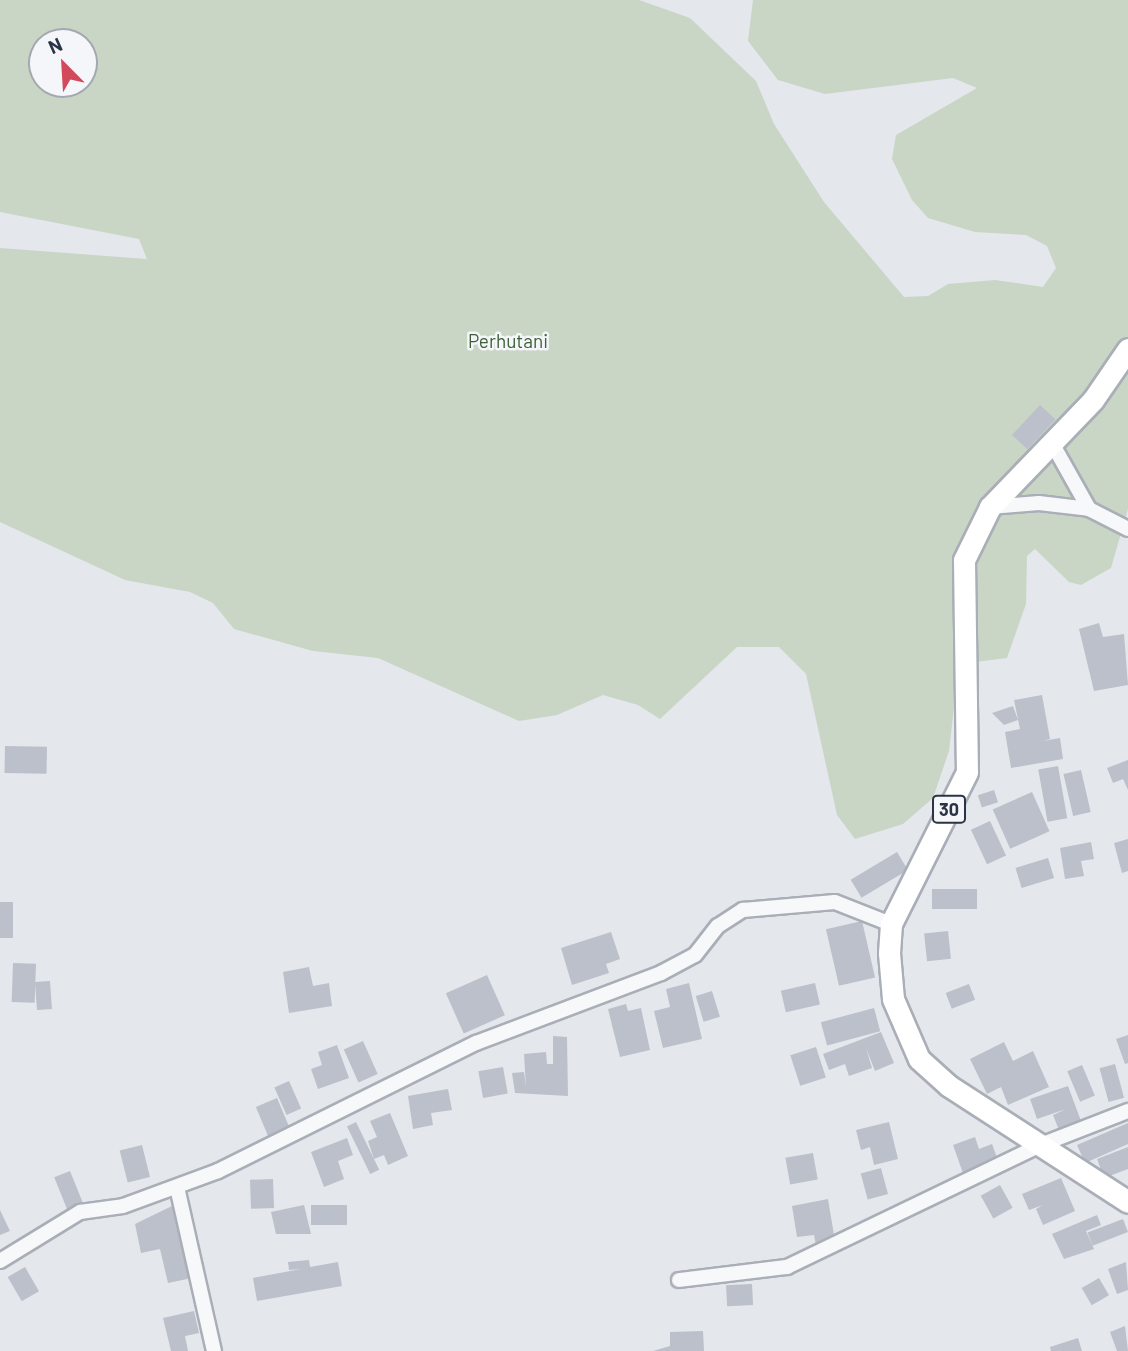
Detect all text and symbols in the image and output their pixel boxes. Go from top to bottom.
north arrow [28,28,98,98]
text: N [45,32,66,58]
park label: Perhutani [468,330,548,352]
road number: 30 [932,794,967,824]

